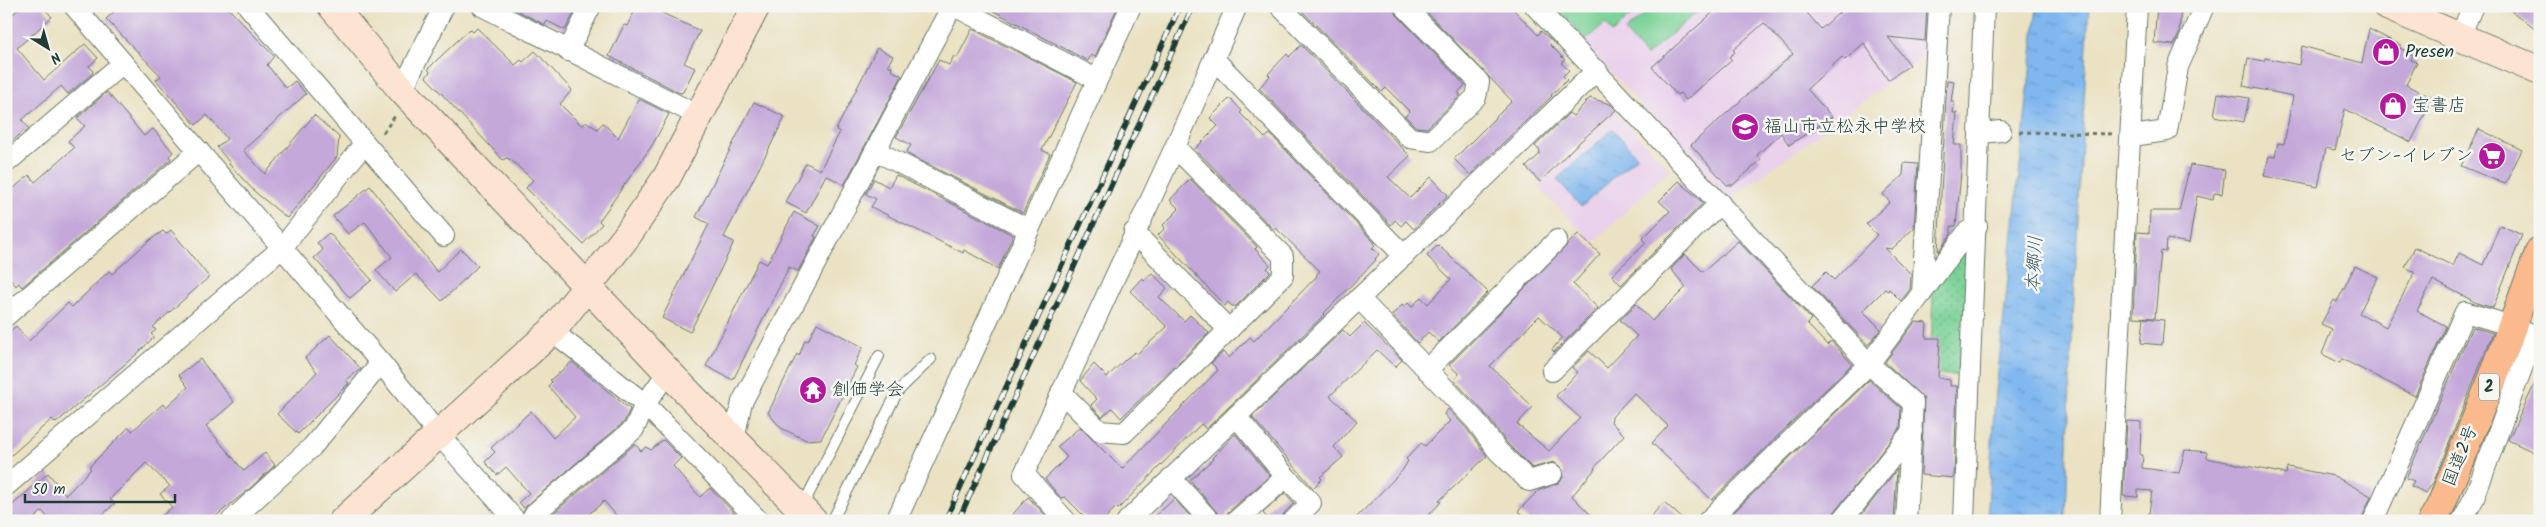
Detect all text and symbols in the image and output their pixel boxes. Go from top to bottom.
north arrow [22,22,72,72]
shop icon: Presen [2371,37,2401,67]
place label: Presen [2405,38,2454,67]
text: N [45,46,65,69]
shop icon: 宝書店 [2378,91,2408,121]
place label: 宝書店 [2412,92,2466,121]
school or university icon: 福山市立松永中学校 [1730,112,1760,142]
place label: 福山市立松永中学校 [1764,113,1926,142]
supermarket icon: セブン-イレブン [2477,141,2507,171]
place label: セブン-イレブン [2339,142,2473,171]
water label: 本郷川 [2019,235,2051,293]
road number: 2 [2479,374,2499,401]
temple icon: 創価学会 [798,375,828,405]
place label: 創価学会 [832,376,904,405]
street label: 国道2号 [2435,421,2487,491]
scale bar [25,472,175,504]
text: 50 m [32,478,66,502]

